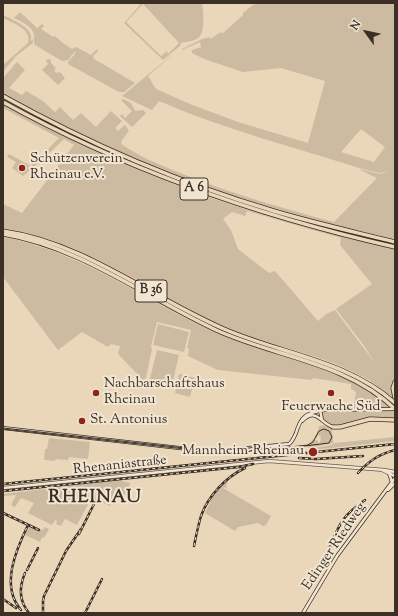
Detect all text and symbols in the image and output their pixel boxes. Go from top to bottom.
north arrow [346,12,386,52]
text: N [347,17,365,34]
place label: Schützenverein Rheinau e.V. [30,152,123,184]
marker: Schützenverein Rheinau e.V. [17,163,27,173]
road number: A 6 [180,178,208,200]
road number: B 36 [135,280,167,302]
place label: Nachbarschaftshaus Rheinau [104,377,224,410]
marker: Nachbarschaftshaus Rheinau [91,388,101,398]
marker: Feuerwache Süd [326,388,336,398]
place label: Feuerwache Süd [282,400,380,416]
place label: St. Antonius [90,413,167,429]
marker: St. Antonius [77,416,87,426]
place label: Mannheim-Rheinau [182,444,304,460]
marker: Mannheim-Rheinau [307,446,319,458]
street label: Rhenaniastraße [72,453,168,479]
district label: RHEINAU [48,488,142,510]
street label: Edinger Riedweg [300,500,370,594]

